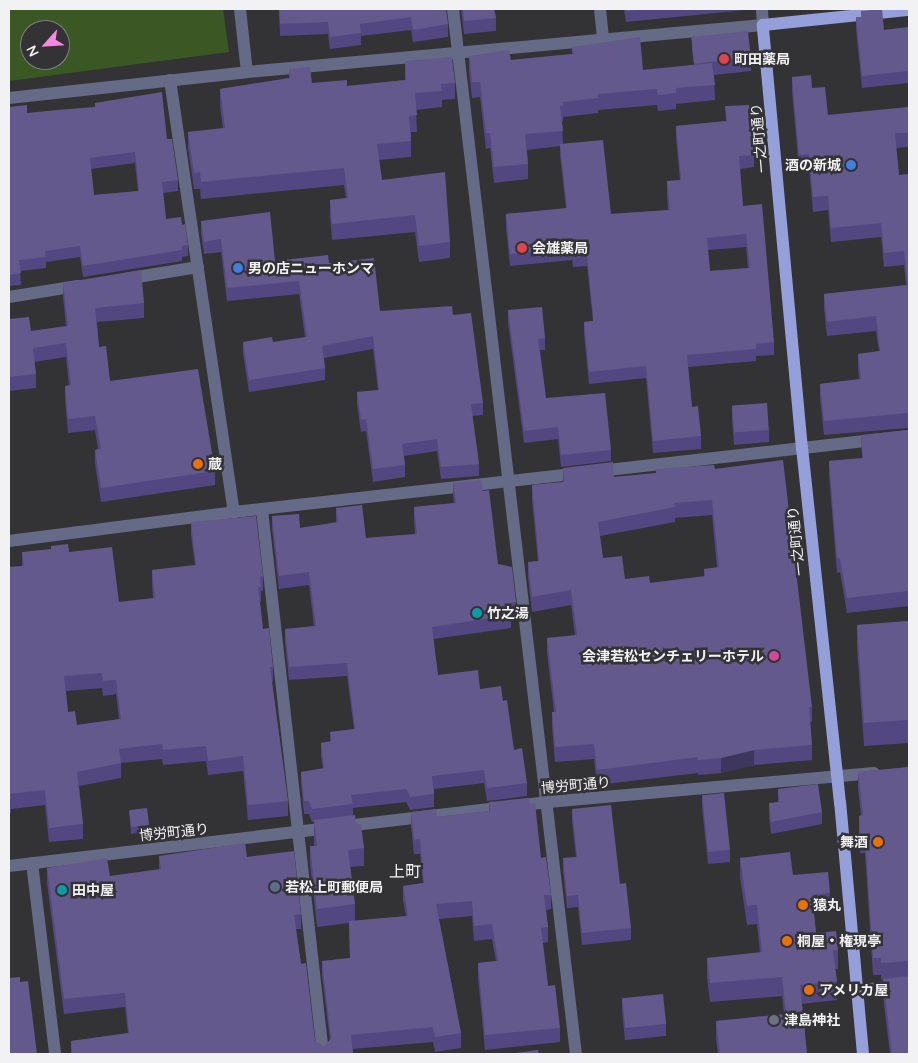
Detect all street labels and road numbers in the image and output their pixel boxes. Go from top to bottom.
street label: 一之町通り [748,102,770,174]
street label: 一之町通り [784,505,808,577]
street label: 博労町通り [540,774,612,796]
street label: 博労町通り [138,820,210,844]

